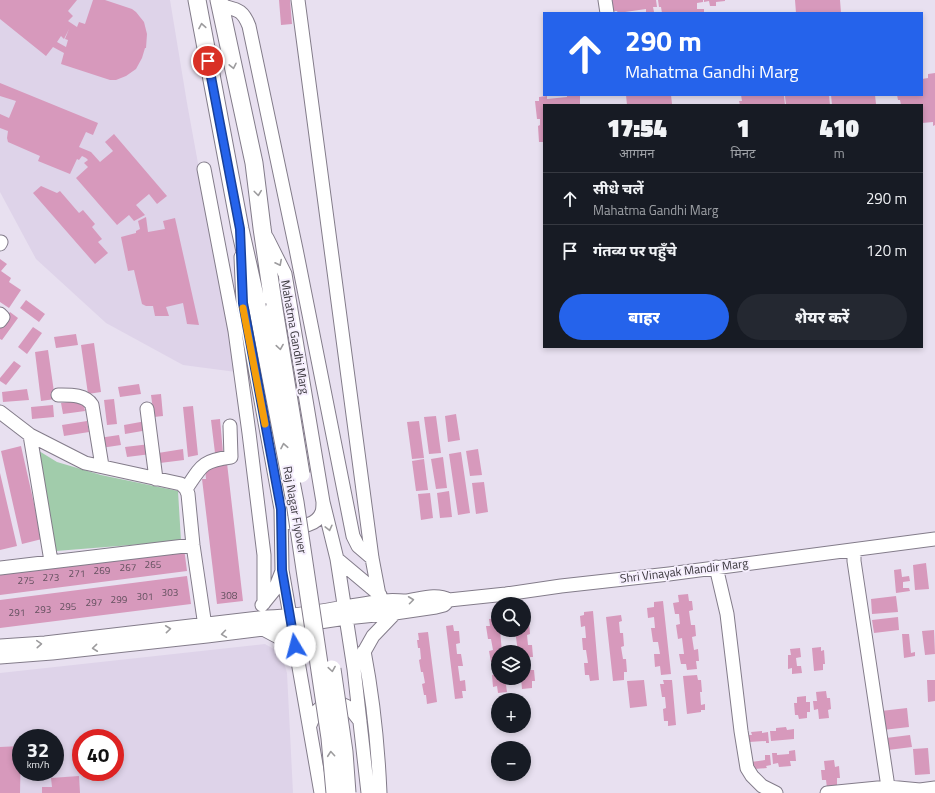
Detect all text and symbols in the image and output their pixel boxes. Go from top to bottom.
text: 290 m [625,19,702,62]
one-way arrow [198,23,207,29]
icon: ahead [559,28,611,80]
pin [191,44,225,78]
icon: arrive [197,50,219,72]
text: Mahatma Gandhi Marg [625,58,799,85]
one-way arrow [228,62,236,69]
text: 17:54 [607,110,667,146]
text: 1 [736,110,750,146]
text: 410 [819,110,859,146]
text: आगमन [619,143,655,163]
text: मिनट [731,143,756,163]
text: m [834,143,845,163]
text: सीधे चलें [593,177,644,200]
text: 290 m [866,187,907,210]
icon: ahead [559,188,581,210]
one-way arrow [253,190,262,196]
text: Mahatma Gandhi Marg [593,200,718,220]
text: गंतव्य पर पहुँचे [593,239,677,262]
text: 120 m [866,239,907,262]
icon: arrive [559,240,581,262]
one-way arrow [274,259,282,267]
street label: Mahatma Gandhi Marg [276,278,315,396]
button: बाहर [559,294,729,340]
button: शेयर करें [737,294,907,340]
one-way arrow [276,344,284,350]
one-way arrow [281,443,289,449]
street label: Raj Nagar Flyover [278,465,313,555]
one-way arrow [325,525,333,531]
street label: Shri Vinayak Mandir Marg [619,553,749,588]
house number: 265 [145,557,162,572]
house number: 267 [120,560,136,575]
house number: 269 [94,563,111,578]
house number: 271 [69,566,85,581]
house number: 273 [43,570,59,585]
house number: 275 [18,573,35,588]
house number: 303 [162,585,178,600]
house number: 308 [221,588,238,603]
house number: 301 [137,589,153,604]
house number: 299 [111,592,128,607]
house number: 297 [86,595,102,610]
one-way arrow [408,596,414,605]
map controls [491,597,531,781]
button: search [491,597,531,637]
house number: 295 [60,599,77,614]
house number: 293 [35,602,51,617]
house number: 291 [9,605,25,620]
one-way arrow [165,625,171,634]
position arrow [274,625,316,667]
one-way arrow [221,629,227,638]
one-way arrow [36,639,42,648]
one-way arrow [92,643,98,652]
button: layers [491,645,531,685]
one-way arrow [327,666,336,672]
button: + [491,693,531,733]
speed limit sign: 40 [72,729,124,781]
text: 32 [27,734,49,765]
button: − [491,741,531,781]
one-way arrow [327,751,336,757]
text: km/h [27,757,49,772]

